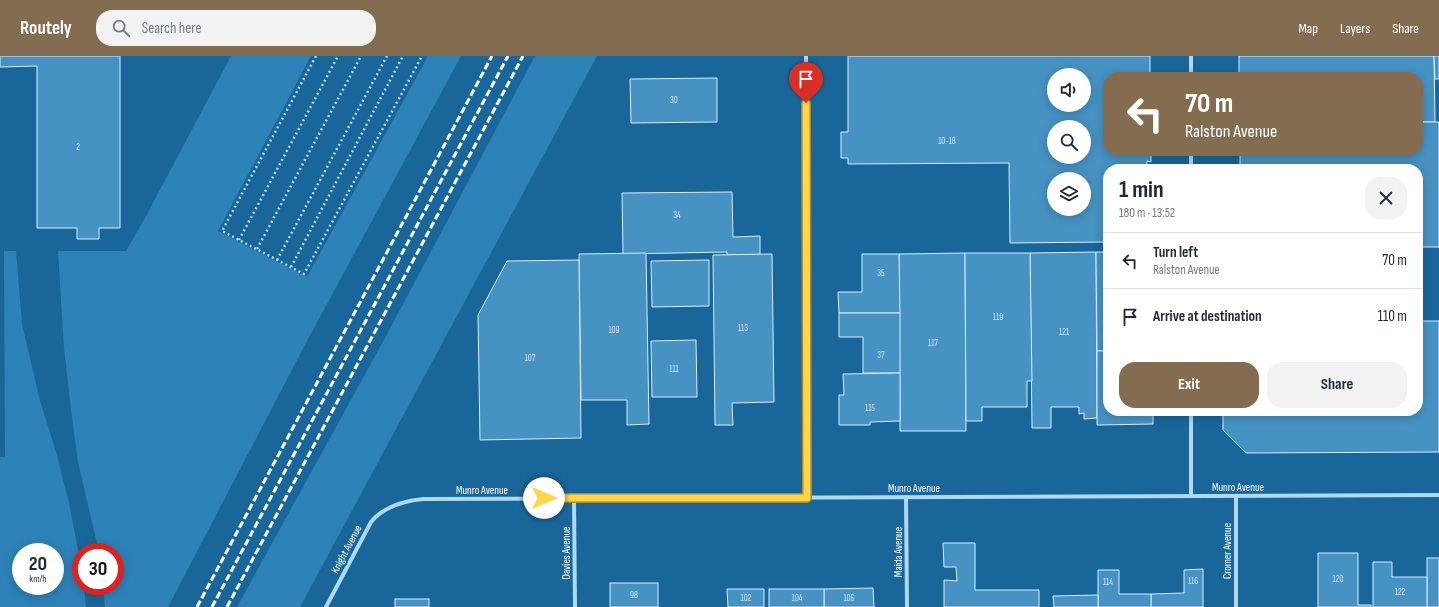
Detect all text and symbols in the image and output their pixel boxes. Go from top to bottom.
search box [96,10,376,46]
text: Routely [20,17,72,40]
icon: search [110,17,132,39]
text: Search here [142,19,201,38]
text: Map [1298,20,1318,37]
text: Layers [1340,20,1370,37]
text: Share [1392,20,1419,37]
pin [789,62,823,103]
icon: arrive [795,68,817,90]
map controls [1047,68,1091,216]
button: sound [1047,68,1091,112]
text: 70 m [1185,87,1233,120]
icon: left [1119,88,1171,140]
house number: 30 [670,95,678,106]
button: search [1047,120,1091,164]
text: Ralston Avenue [1185,121,1277,142]
house number: 10-18 [938,136,956,147]
house number: 2 [76,142,80,153]
button: layers [1047,172,1091,216]
text: 1 min [1119,175,1164,204]
button: close [1365,177,1407,219]
text: 180 m · 13:52 [1119,205,1175,221]
house number: 34 [673,210,681,221]
text: Turn left [1153,243,1198,262]
icon: left [1119,250,1141,272]
text: 70 m [1382,251,1407,270]
text: Ralston Avenue [1153,262,1220,278]
house number: 35 [877,268,885,279]
icon: arrive [1119,306,1141,328]
text: Arrive at destination [1153,307,1262,326]
text: 110 m [1378,307,1407,326]
house number: 119 [993,312,1003,323]
house number: 113 [738,323,748,334]
house number: 109 [608,325,620,336]
house number: 121 [1059,327,1070,338]
house number: 117 [928,338,938,349]
house number: 37 [877,350,885,361]
house number: 107 [525,353,536,364]
button: Exit [1119,362,1259,408]
button: Share [1267,362,1407,408]
house number: 111 [669,364,680,375]
house number: 115 [865,403,875,414]
position arrow [523,477,565,519]
street label: Munro Avenue [1212,481,1264,494]
street label: Munro Avenue [888,482,940,495]
street label: Munro Avenue [456,484,508,497]
street label: Knight Avenue [328,523,365,576]
street label: Cromer Avenue [1221,523,1234,579]
street label: Davies Avenue [560,527,573,579]
street label: Maida Avenue [892,527,905,577]
speed limit sign: 30 [72,543,124,595]
text: 20 [29,552,47,576]
text: km/h [29,573,47,585]
house number: 120 [1333,574,1343,585]
house number: 116 [1188,576,1198,587]
house number: 114 [1103,577,1113,588]
house number: 122 [1395,587,1406,598]
house number: 98 [630,590,638,601]
house number: 102 [741,593,752,604]
house number: 104 [792,593,803,604]
house number: 106 [843,593,855,604]

